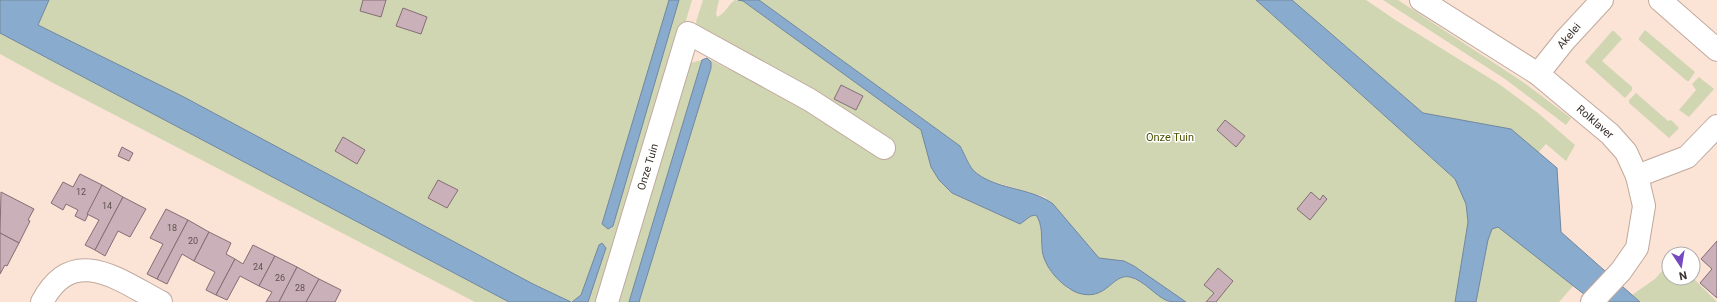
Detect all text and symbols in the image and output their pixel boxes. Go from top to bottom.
street label: Akelei [1554,21,1584,51]
street label: Rolklaver [1574,102,1616,142]
park label: Onze Tuin [1146,131,1194,144]
street label: Onze Tuin [635,142,661,192]
house number: 12 [76,187,86,197]
house number: 14 [102,201,112,211]
house number: 18 [167,223,177,233]
house number: 20 [188,236,198,246]
north arrow [1661,246,1701,286]
house number: 24 [253,262,263,272]
text: N [1678,268,1688,283]
house number: 26 [275,273,285,283]
house number: 28 [295,283,305,293]

